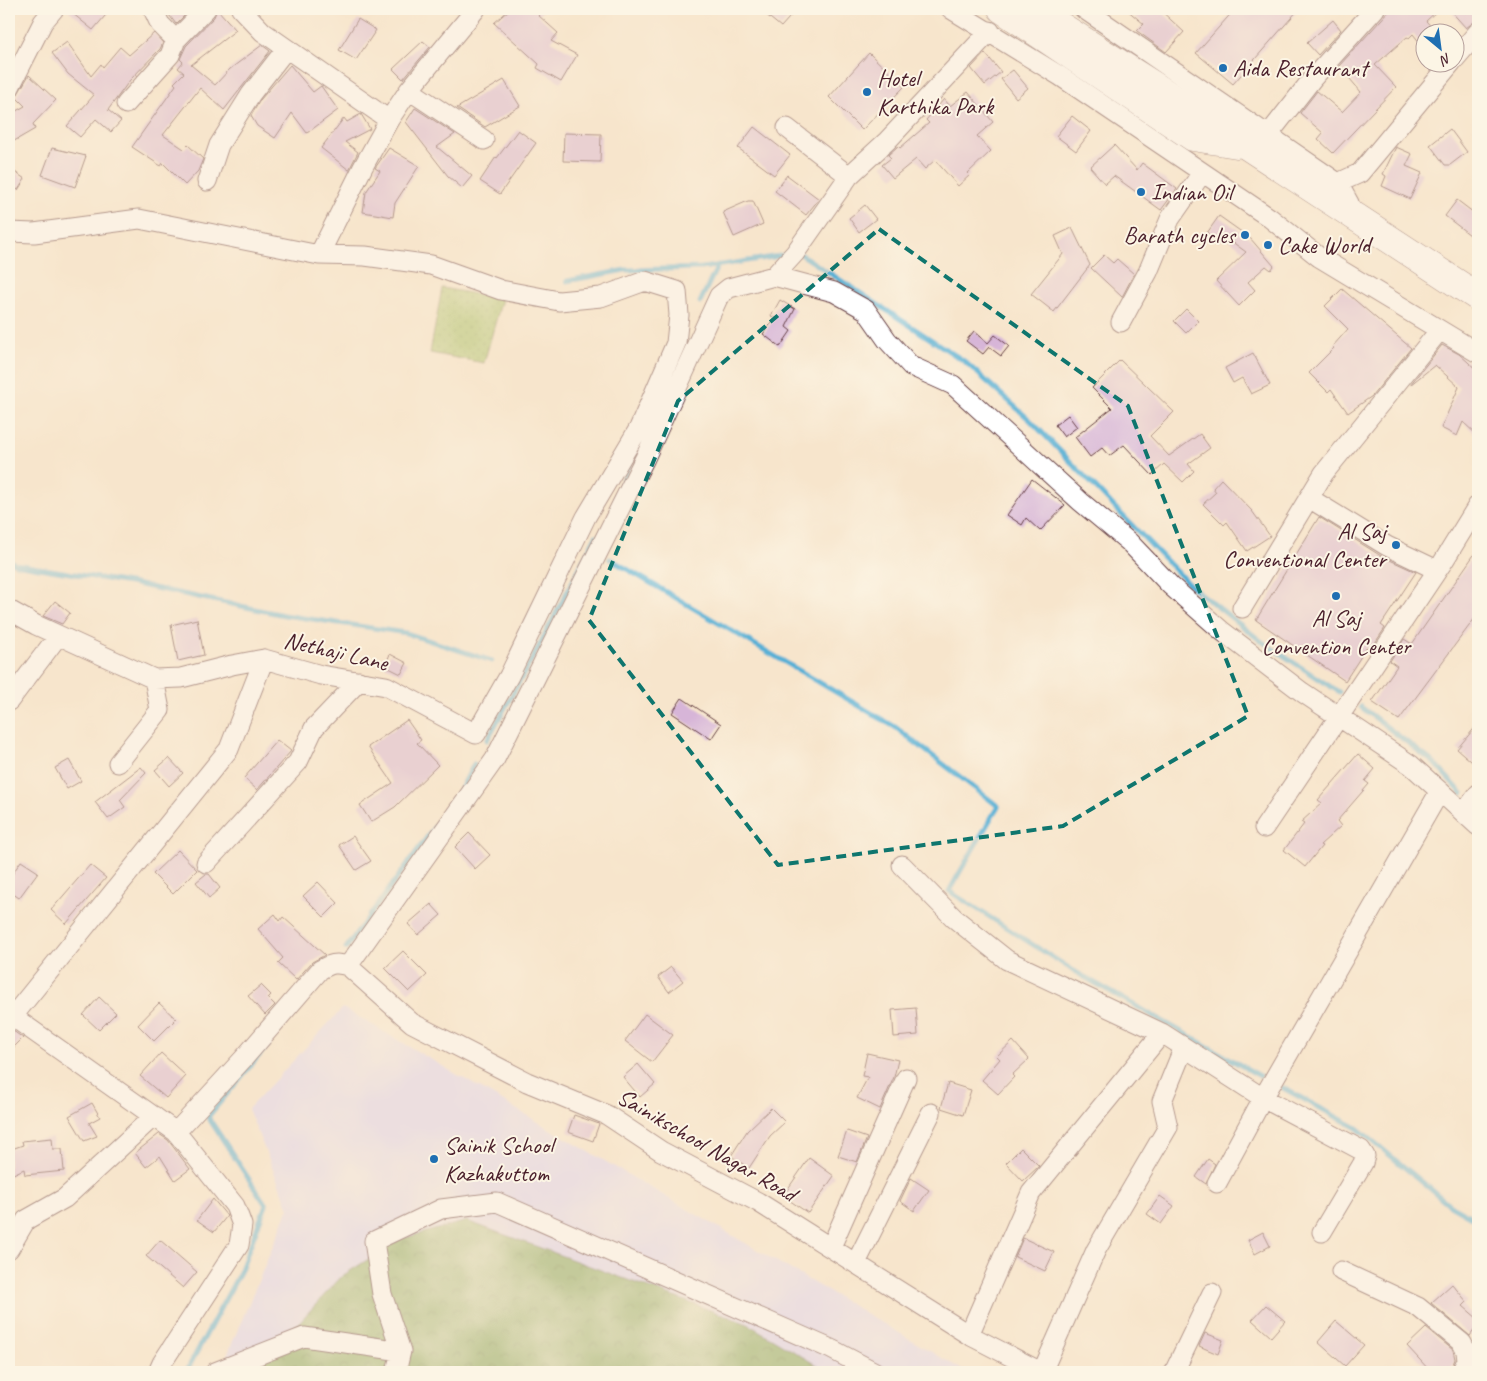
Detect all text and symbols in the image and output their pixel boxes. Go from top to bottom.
north arrow [1414,22,1464,72]
text: N [1436,49,1454,70]
place label: Aida Restaurant [1233,53,1371,83]
marker: Aida Restaurant [1217,62,1229,74]
place label: Hotel Karthika Park [877,63,995,121]
marker: Hotel Karthika Park [861,86,873,98]
place label: Indian Oil [1151,177,1236,207]
marker: Indian Oil [1135,186,1147,198]
place label: Barath cycles [1123,220,1237,250]
marker: Barath cycles [1239,229,1251,241]
place label: Cake World [1278,230,1374,260]
marker: Cake World [1262,239,1274,251]
place label: Al Saj Conventional Center [1223,516,1389,574]
marker: Al Saj Conventional Center [1390,539,1402,551]
marker: Al Saj Convention Center [1330,590,1342,602]
place label: Al Saj Convention Center [1262,603,1413,661]
street label: Nethaji Lane [281,625,393,678]
street label: Sainikschool Nagar Road [612,1081,805,1210]
place label: Sainik School Kazhakuttom [444,1130,557,1188]
marker: Sainik School Kazhakuttom [428,1153,440,1165]

